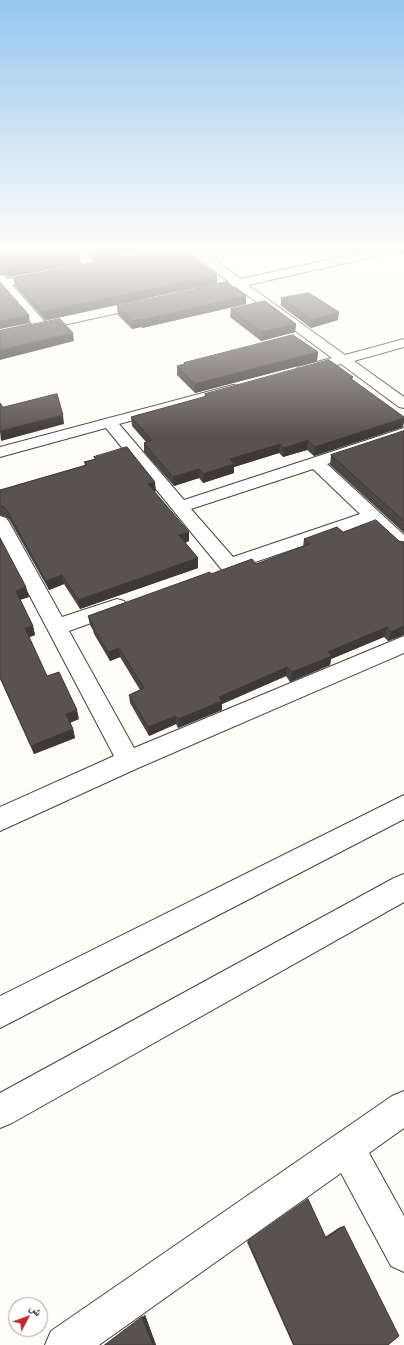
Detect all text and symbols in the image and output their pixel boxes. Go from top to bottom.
north arrow [8,1297,48,1337]
text: ش [27,1301,45,1319]

